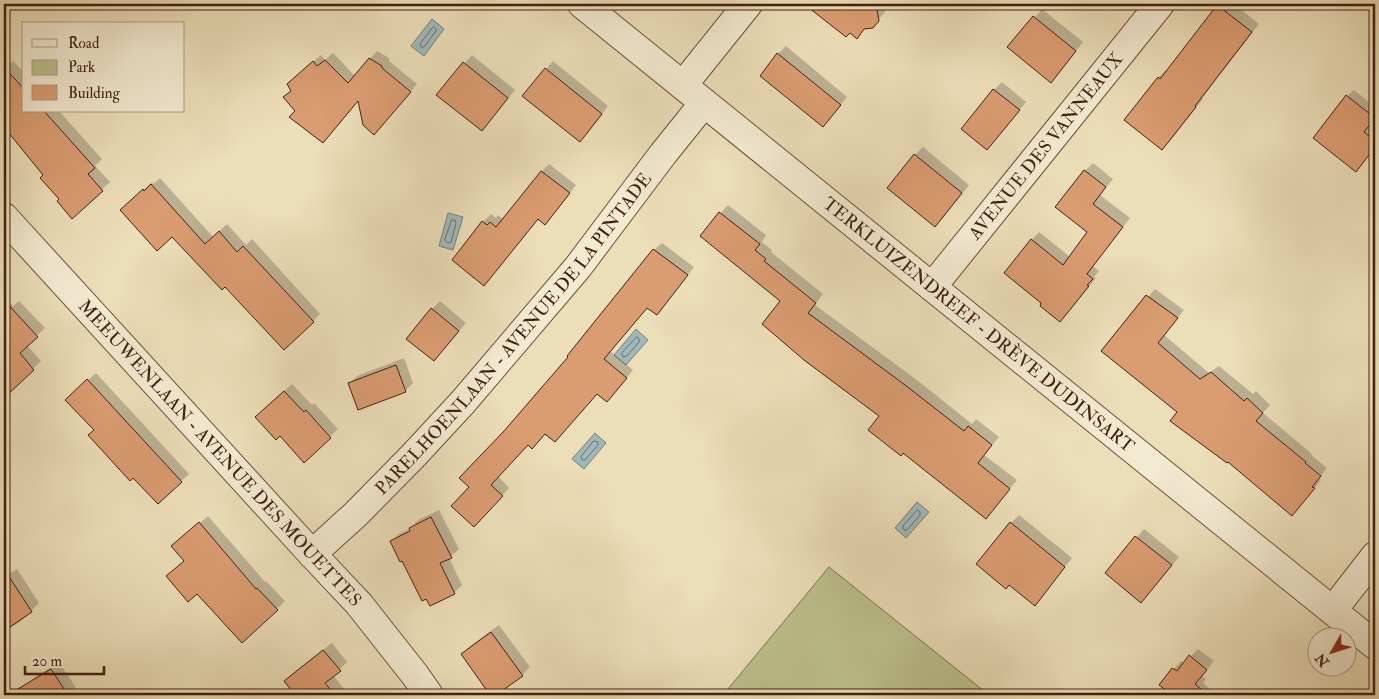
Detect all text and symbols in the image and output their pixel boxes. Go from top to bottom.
legend [22,22,185,112]
text: Road [68,34,100,53]
street label: AVENUE DES VANNEAUX [963,48,1128,245]
text: Park [68,58,95,77]
text: Building [68,84,120,103]
street label: PARELHOENLAAN - AVENUE DE LA PINTADE [370,168,657,500]
street label: TERKLUIZENDREEF - DRÈVE DUDINSART [818,192,1139,458]
street label: MEEUWENLAAN - AVENUE DES MOUETTES [73,295,366,612]
north arrow [1306,626,1356,676]
scale bar [25,644,104,676]
text: N [1311,649,1333,671]
text: 20 m [32,652,62,671]

